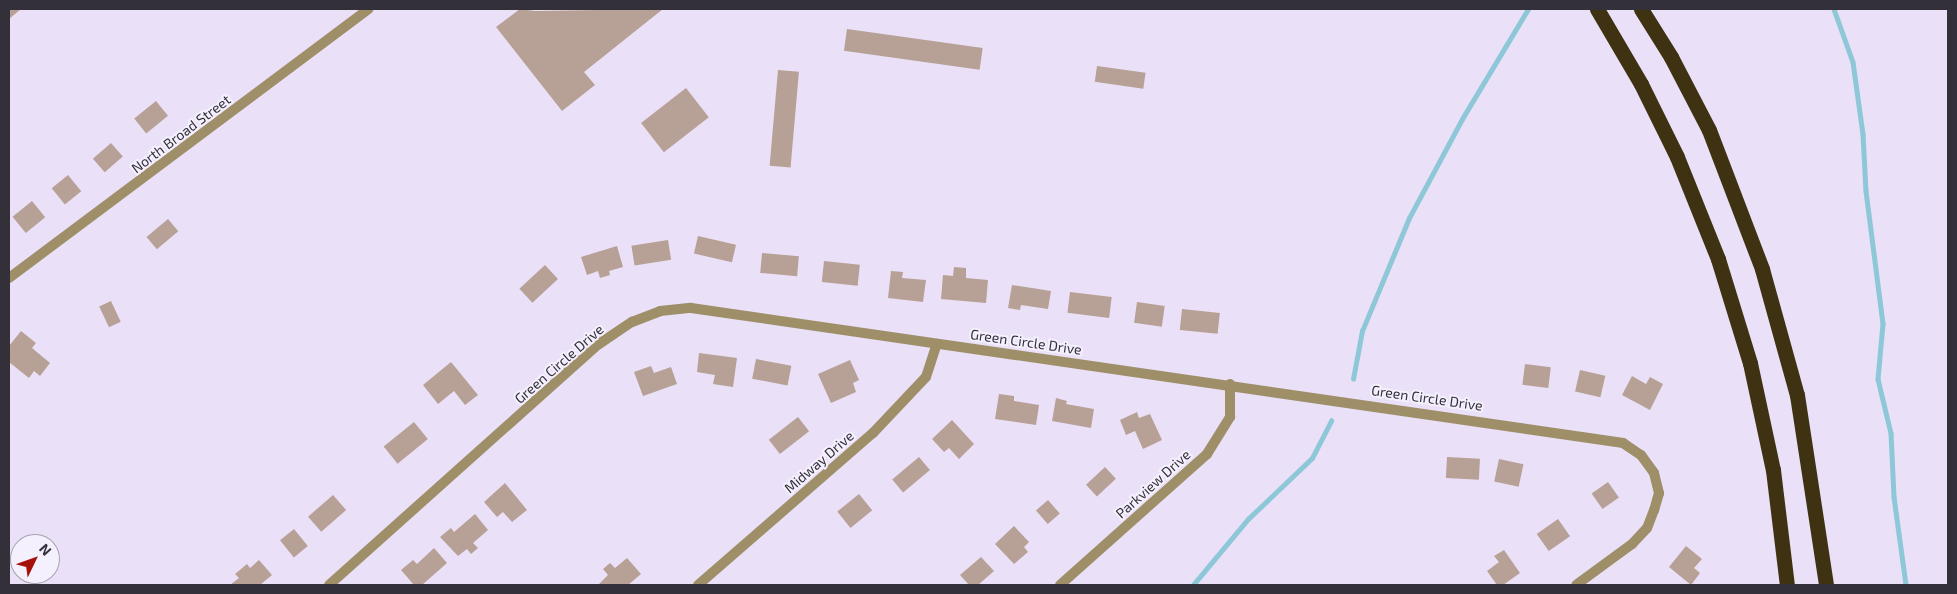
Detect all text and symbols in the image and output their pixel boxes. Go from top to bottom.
street label: North Broad Street [128,91,234,177]
street label: Green Circle Drive [511,321,607,407]
street label: Green Circle Drive [969,326,1083,358]
street label: Green Circle Drive [1370,382,1484,414]
street label: Midway Drive [781,427,857,497]
street label: Parkview Drive [1112,446,1194,522]
north arrow [10,534,60,584]
text: N [36,540,55,559]

